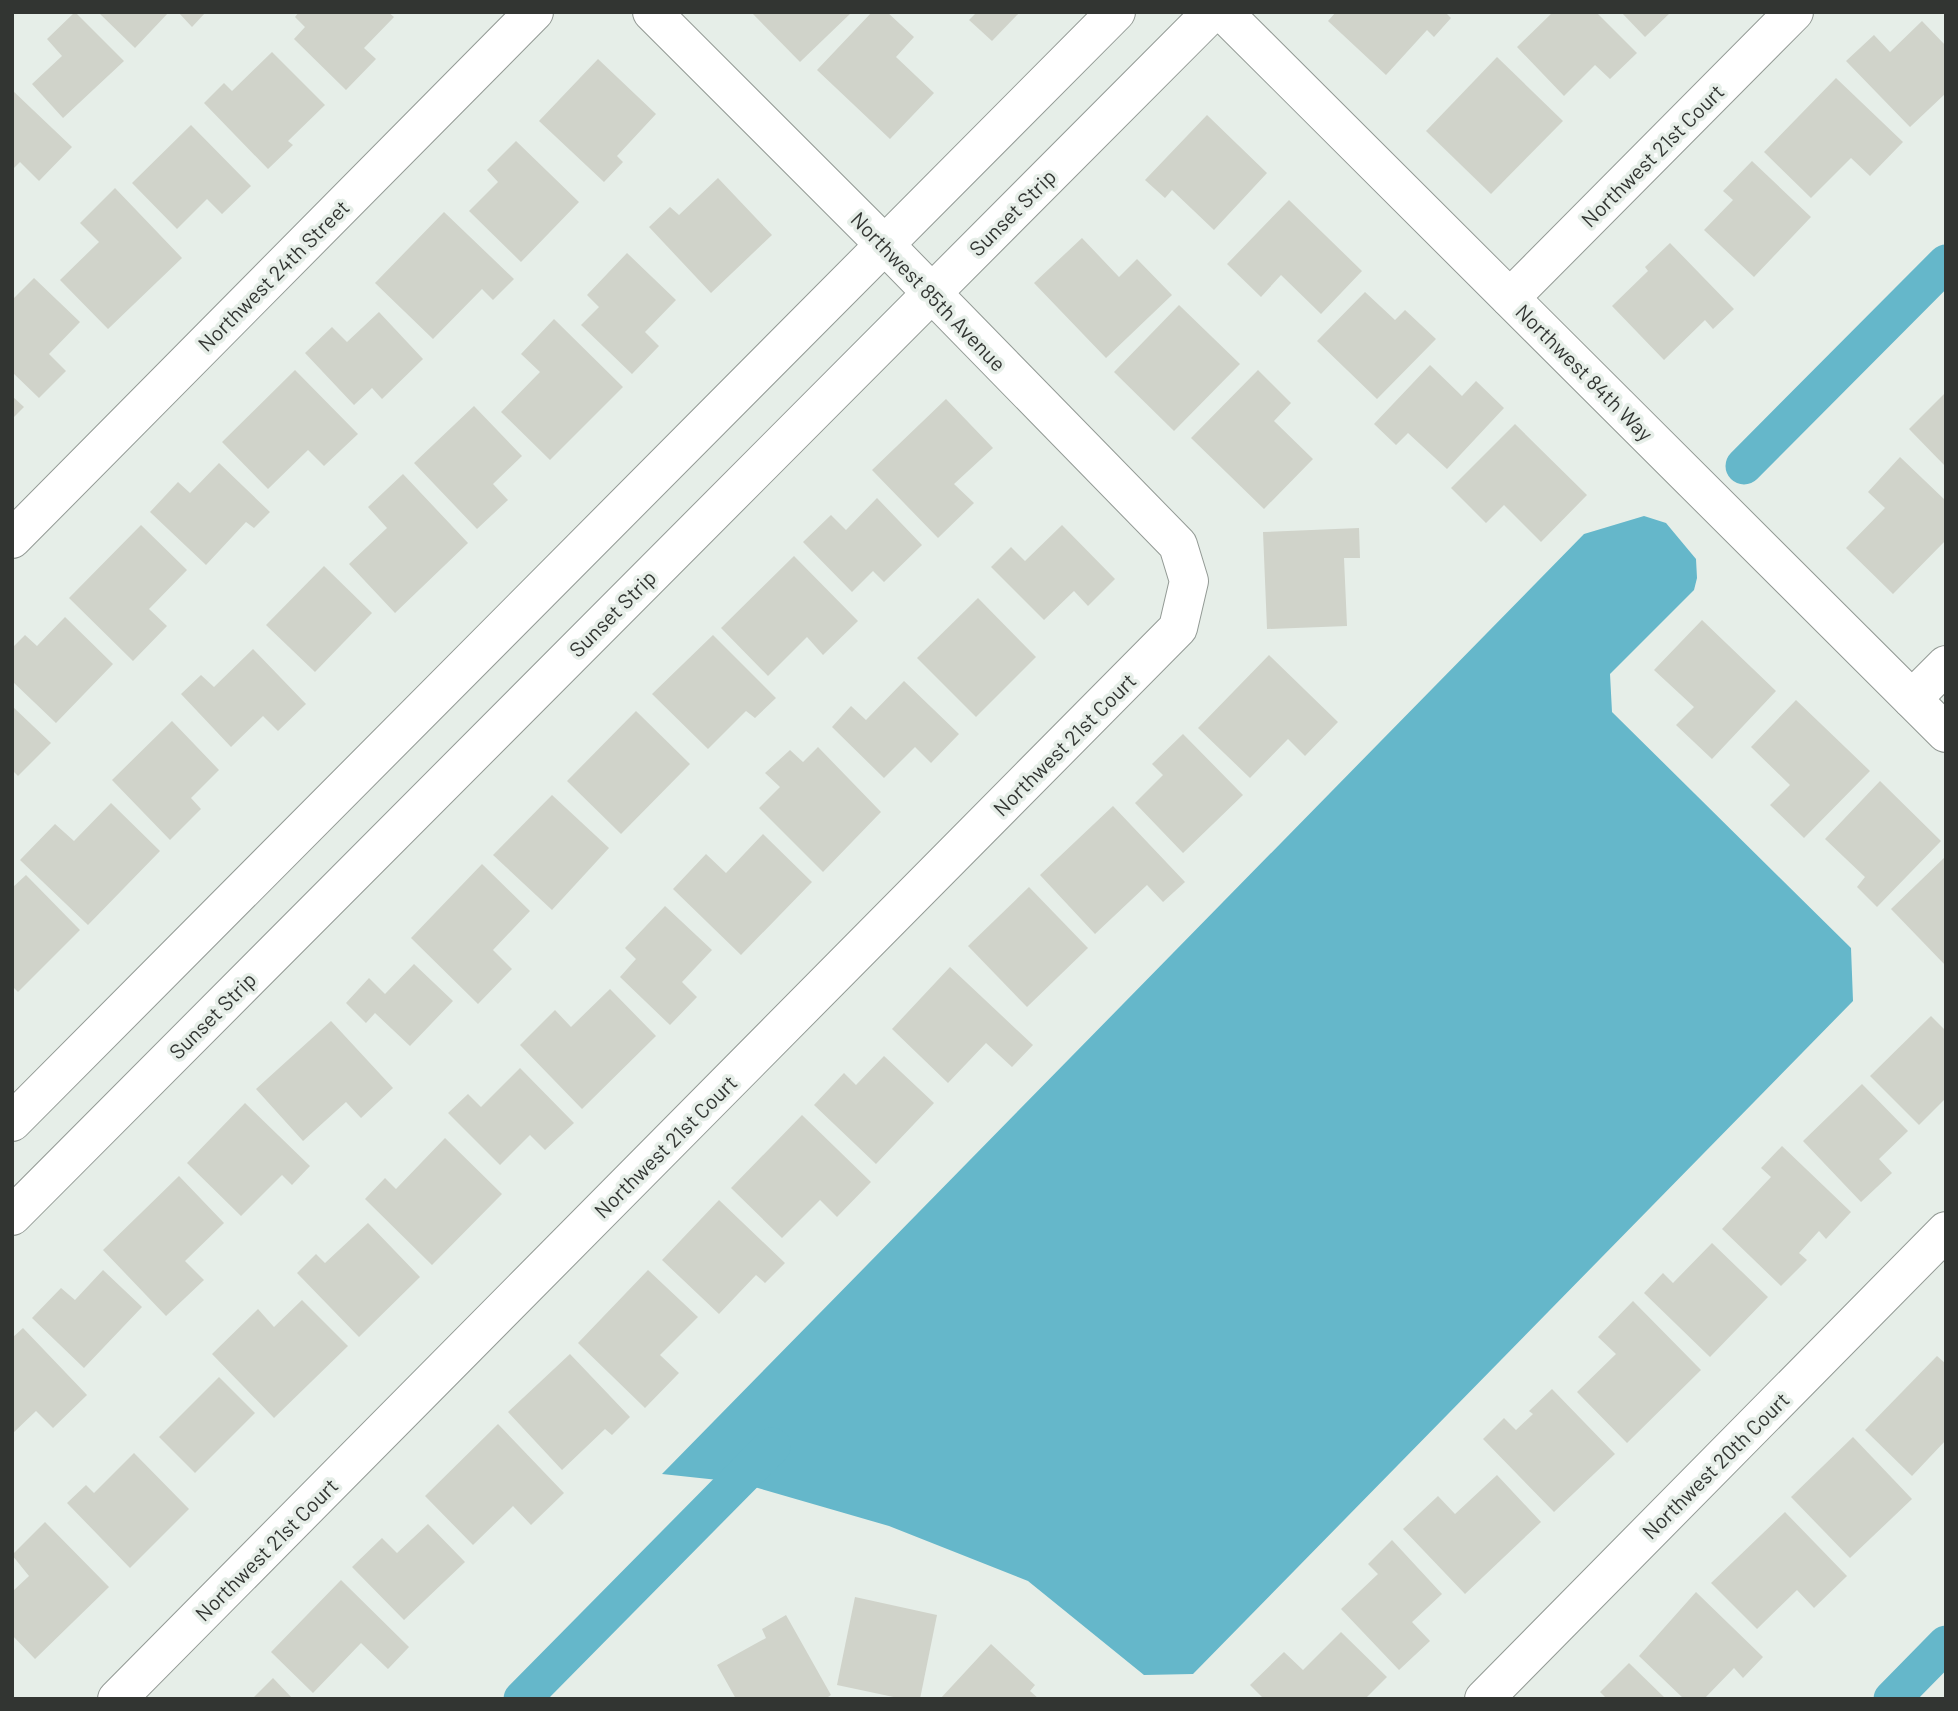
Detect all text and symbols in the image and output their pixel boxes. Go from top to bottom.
street label: Northwest 21st Court [1576,79,1728,231]
street label: Sunset Strip [963,163,1061,261]
street label: Northwest 24th Street [192,194,354,356]
street label: Northwest 85th Avenue [846,206,1012,376]
street label: Northwest 84th Way [1511,298,1659,446]
street label: Sunset Strip [563,564,661,662]
street label: Northwest 21st Court [988,668,1140,820]
street label: Sunset Strip [163,966,261,1064]
street label: Northwest 21st Court [589,1070,741,1222]
street label: Northwest 20th Court [1636,1386,1794,1544]
street label: Northwest 21st Court [190,1473,342,1625]

